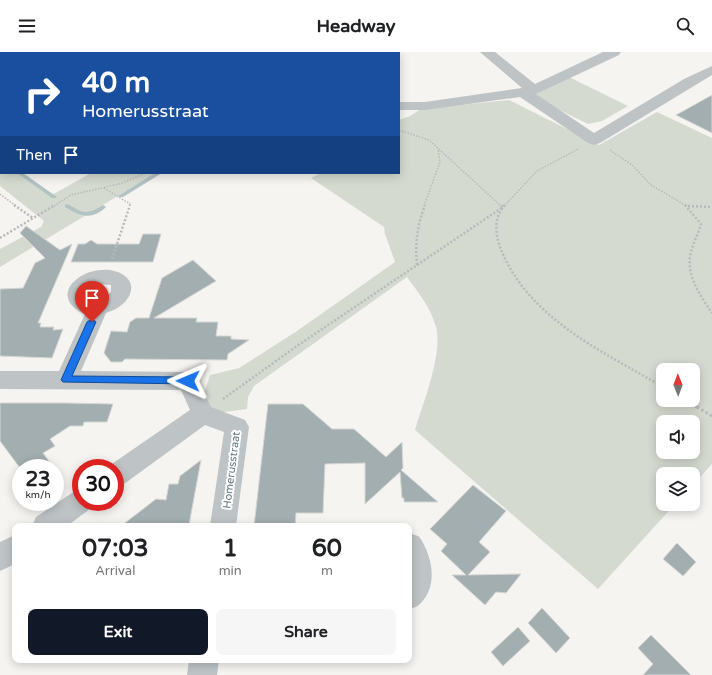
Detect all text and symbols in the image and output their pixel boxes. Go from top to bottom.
icon: menu [16,15,38,37]
text: Headway [317,15,395,37]
icon: search [674,15,696,37]
text: 40 m [82,66,150,100]
icon: right [16,68,68,120]
text: Homerusstraat [82,100,209,122]
icon: arrive [60,144,82,166]
text: Then [16,146,52,164]
pin [75,281,109,322]
icon: arrive [81,287,103,309]
position arrow [167,360,209,402]
north arrow [656,363,700,407]
map controls [656,363,700,511]
button: sound [656,415,700,459]
street label: Homerusstraat [220,431,243,509]
speed limit sign: 30 [72,459,124,511]
button: layers [656,467,700,511]
text: 23 [25,468,51,492]
text: km/h [25,489,51,501]
text: 07:03 [82,534,149,563]
text: 1 [223,534,238,563]
text: 60 [312,534,342,563]
text: Arrival [95,563,135,579]
text: min [219,563,242,579]
text: m [321,563,333,579]
button: Exit [28,609,208,655]
button: Share [216,609,396,655]

